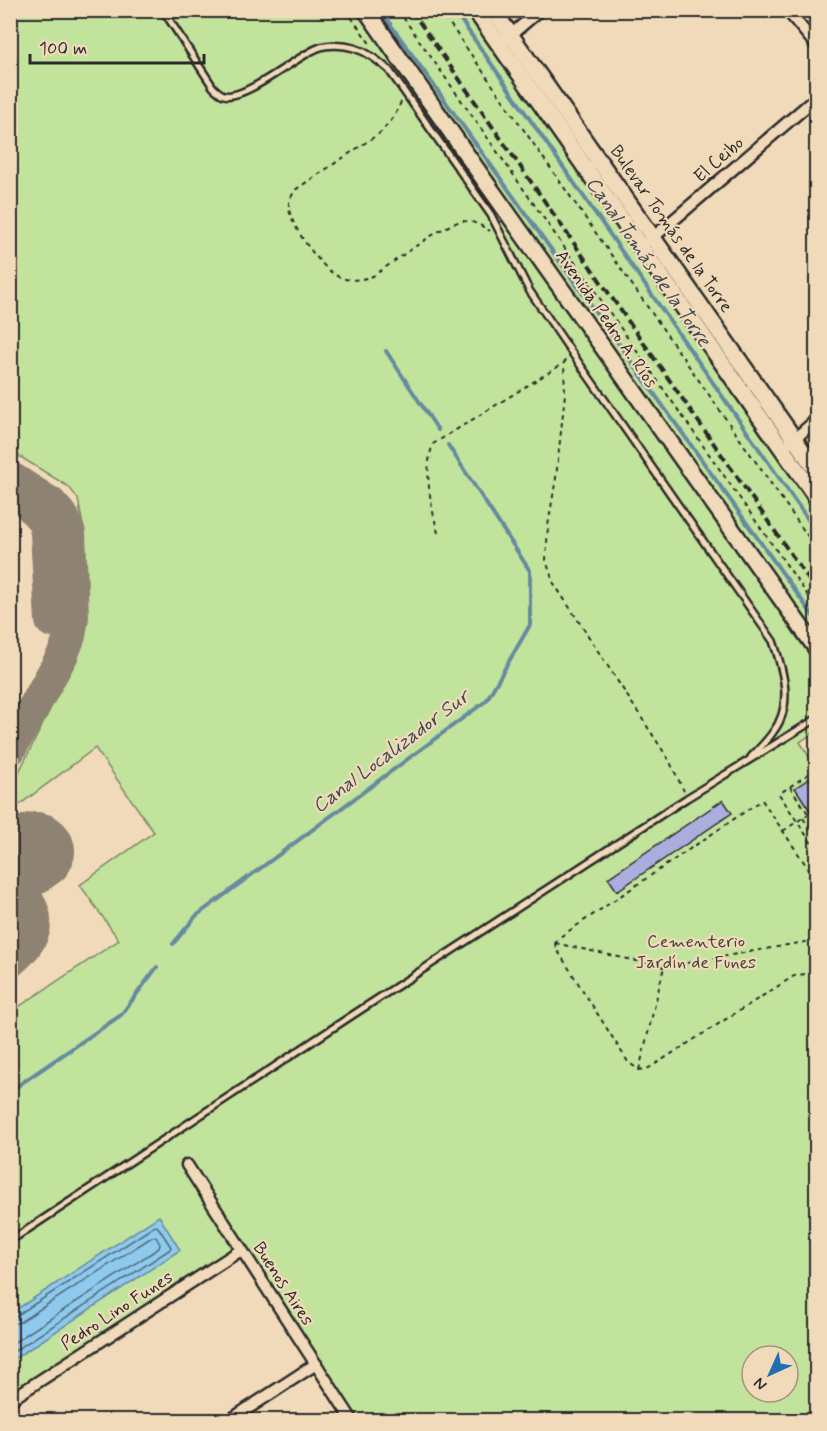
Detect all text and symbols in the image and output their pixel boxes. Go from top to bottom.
scale bar [30,27,204,65]
text: 100 m [39,37,87,61]
street label: El Ceibo [689,131,749,189]
street label: Bulevar Tomás de la Torre [604,140,738,318]
water label: Canal Tomás de la Torre [579,171,718,353]
street label: Avenida Pedro A. Ríos [549,245,663,393]
water label: Canal Localizador Sur [307,683,477,820]
park label: Cementerio Jardín de Funes [636,930,756,975]
street label: Buenos Aires [247,1237,319,1331]
street label: Pedro Lino Funes [56,1266,178,1356]
north arrow [740,1344,800,1404]
text: N [749,1372,772,1395]

